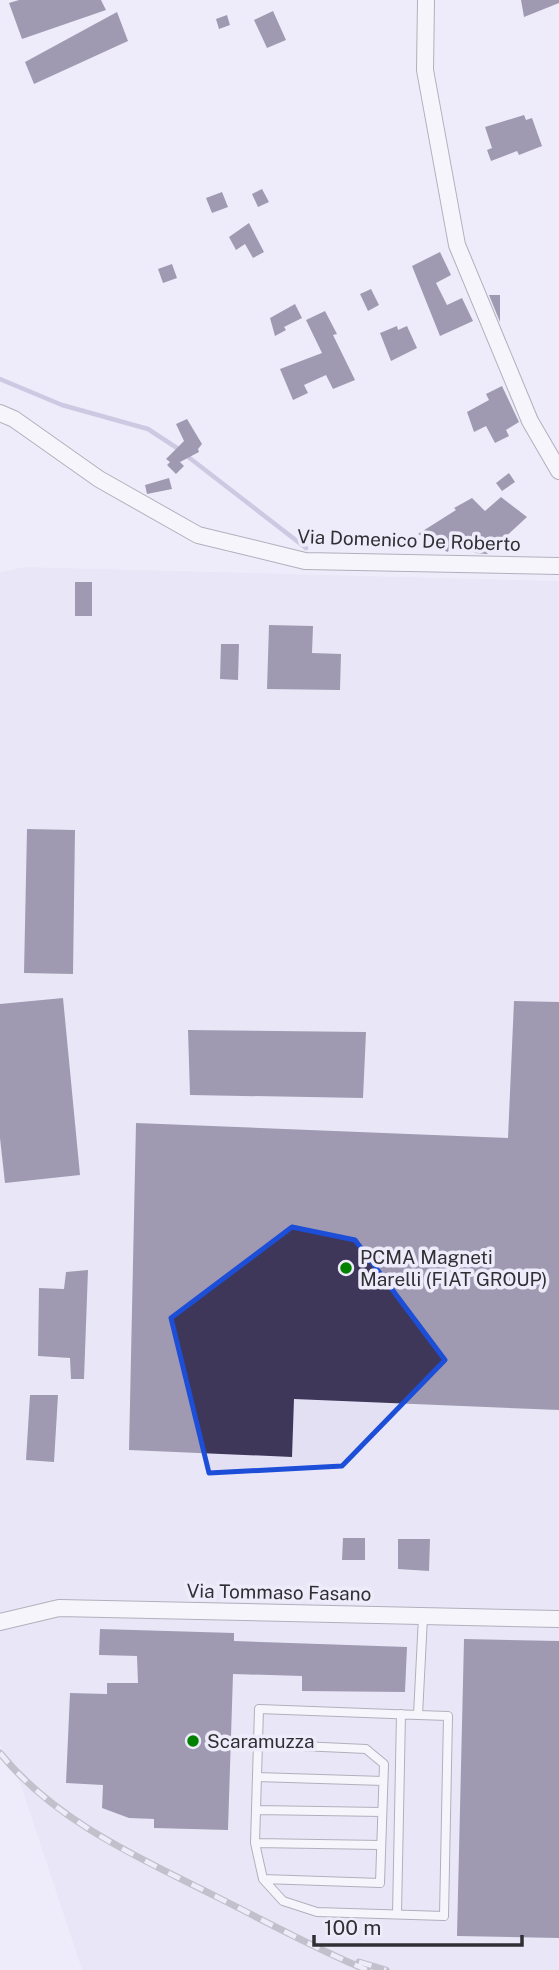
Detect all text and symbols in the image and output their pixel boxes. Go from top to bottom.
street label: Via Domenico De Roberto [297,525,521,555]
place label: PCMA Magneti Marelli (FIAT GROUP) [360,1246,547,1290]
marker: PCMA Magneti Marelli (FIAT GROUP) [338,1260,354,1276]
street label: Via Tommaso Fasano [186,1579,372,1605]
place label: Scaramuzza [207,1730,315,1752]
marker: Scaramuzza [185,1733,201,1749]
scale bar [314,1904,522,1948]
text: 100 m [324,1915,381,1940]

